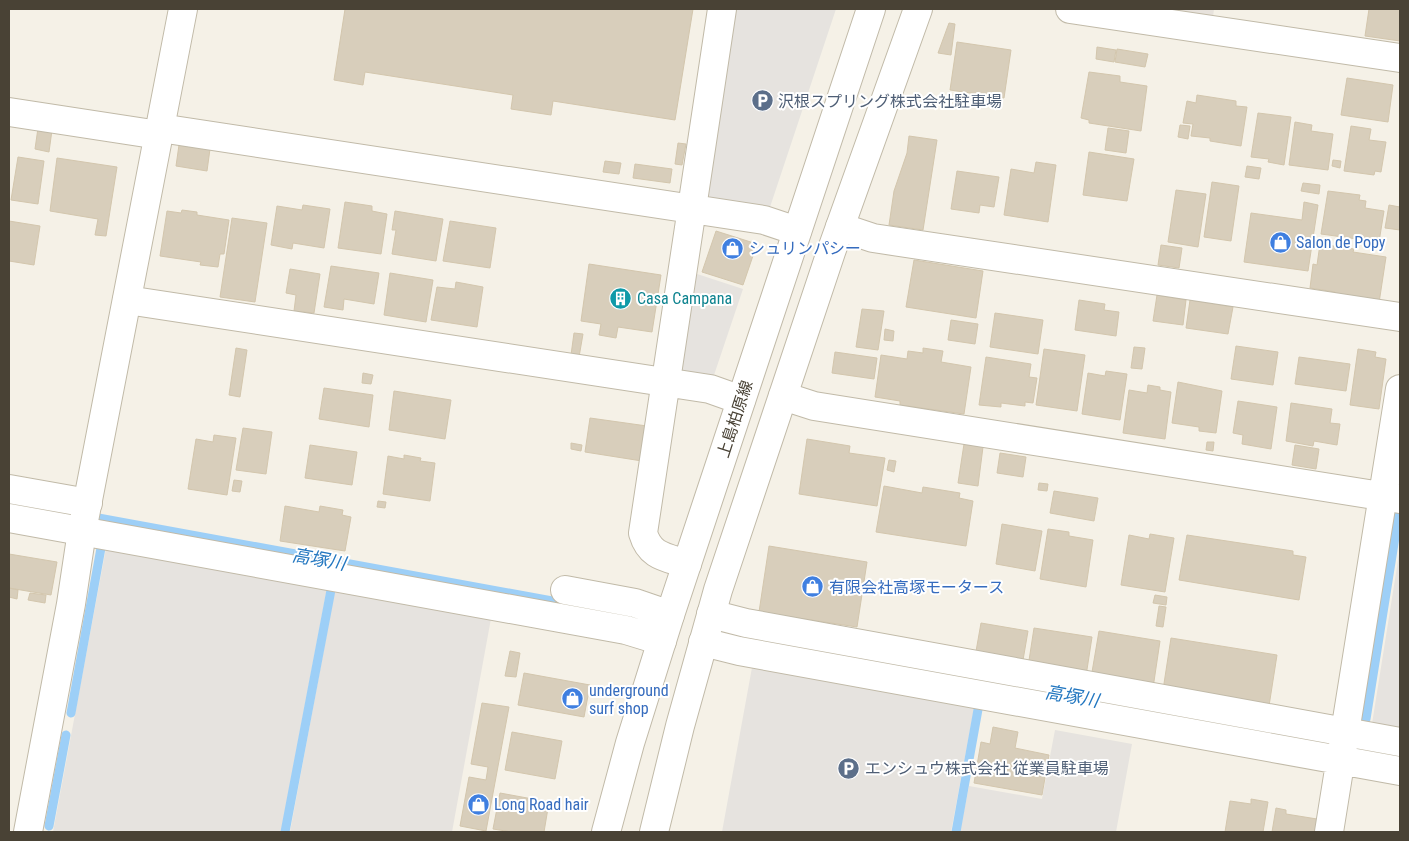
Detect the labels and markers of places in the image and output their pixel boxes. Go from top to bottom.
parking icon: 沢根スプリング株式会社駐車場 [750,89,774,113]
place label: 沢根スプリング株式会社駐車場 [778,92,1002,111]
shop icon: Salon de Popy [1268,230,1292,254]
place label: Salon de Popy [1296,233,1386,252]
shop icon: シュリンパシー [721,236,745,260]
place label: シュリンパシー [749,239,861,258]
building icon: Casa Campana [609,286,633,310]
place label: Casa Campana [637,289,732,308]
shop icon: 有限会社高塚モータース [801,575,825,599]
place label: 有限会社高塚モータース [829,578,1004,597]
place label: underground surf shop [589,681,669,718]
shop icon: underground surf shop [561,687,585,711]
parking icon: エンシュウ株式会社 従業員駐車場 [837,756,861,780]
place label: エンシュウ株式会社 従業員駐車場 [865,759,1109,778]
shop icon: Long Road hair [466,792,490,816]
place label: Long Road hair [494,795,589,814]

